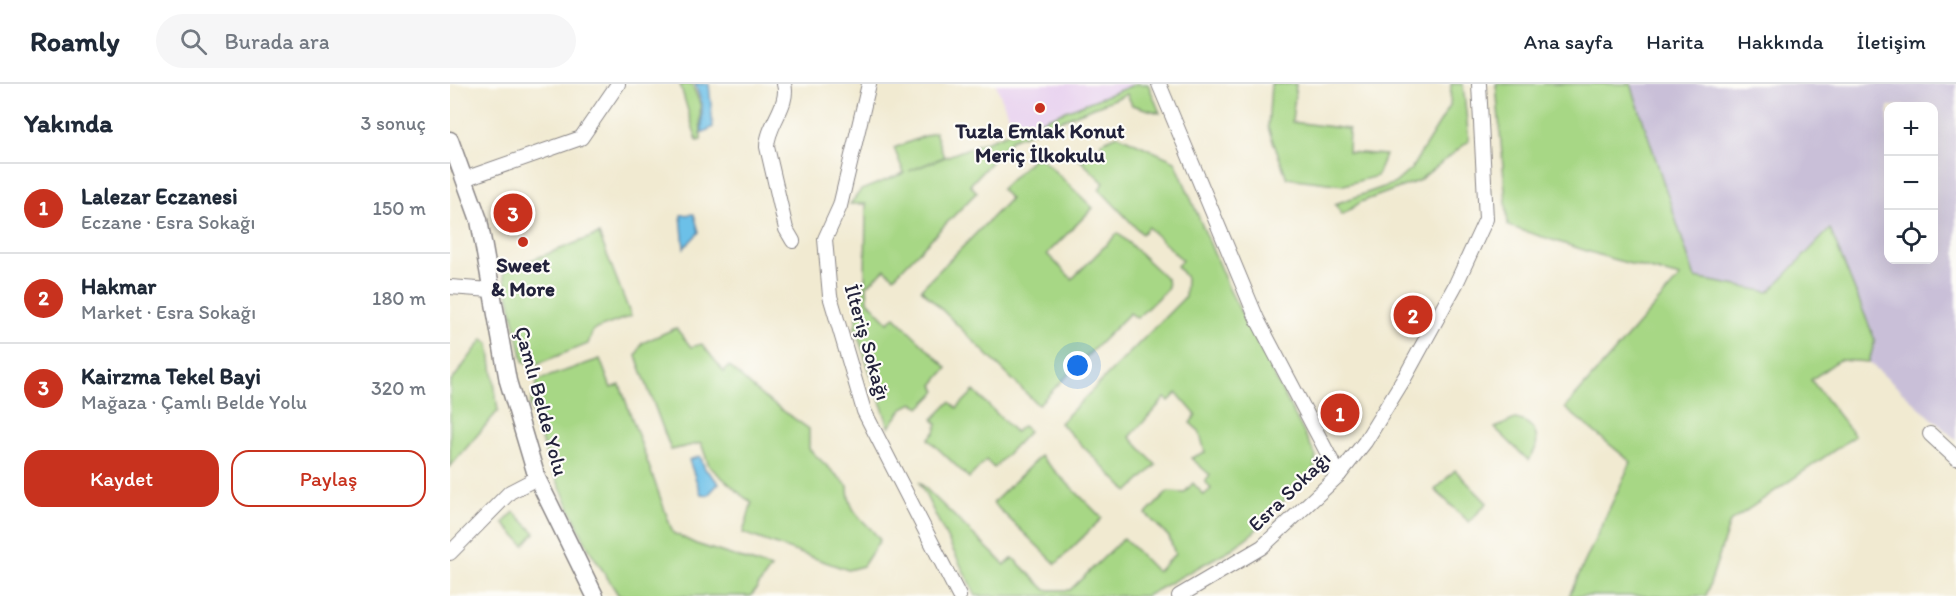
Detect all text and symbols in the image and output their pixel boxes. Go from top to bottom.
search box [156,14,576,68]
text: Roamly [30,24,120,58]
icon: search [177,25,210,58]
text: Burada ara [225,28,330,55]
text: Ana sayfa [1524,29,1613,54]
text: Harita [1646,29,1704,54]
text: Hakkında [1737,29,1824,54]
text: İletişim [1857,29,1926,54]
marker: Tuzla Emlak Konut Meriç İlkokulu [1033,101,1047,115]
map controls [1884,102,1938,264]
button: + [1884,102,1938,156]
text: Yakında [24,107,113,139]
text: 3 sonuç [361,111,426,135]
place label: Tuzla Emlak Konut Meriç İlkokulu [954,118,1125,168]
button: − [1884,156,1938,210]
text: Lalezar Eczanesi [81,183,238,210]
pin: 3 [494,190,532,236]
text: 1 [39,196,48,220]
text: 150 m [373,196,426,220]
text: Eczane · Esra Sokağı [81,210,255,234]
button: locate [1884,210,1938,264]
marker: Sweet & More [516,235,530,249]
place label: Sweet & More [491,252,555,301]
text: Hakmar [81,273,156,300]
street label: İlteriş Sokağı [839,281,897,403]
text: 2 [38,286,49,310]
text: 180 m [372,286,426,310]
pin: 2 [1394,292,1432,338]
text: Market · Esra Sokağı [81,300,256,324]
street label: Çamlı Belde Yolu [510,323,574,479]
your location [1063,351,1092,380]
text: Kairzma Tekel Bayi [81,363,261,390]
text: 3 [38,376,49,400]
text: 320 m [371,376,426,400]
text: Mağaza · Çamlı Belde Yolu [81,390,307,414]
pin: 1 [1320,390,1360,436]
street label: Esra Sokağı [1243,446,1335,536]
button: Kaydet [24,450,219,507]
button: Paylaş [231,450,426,507]

